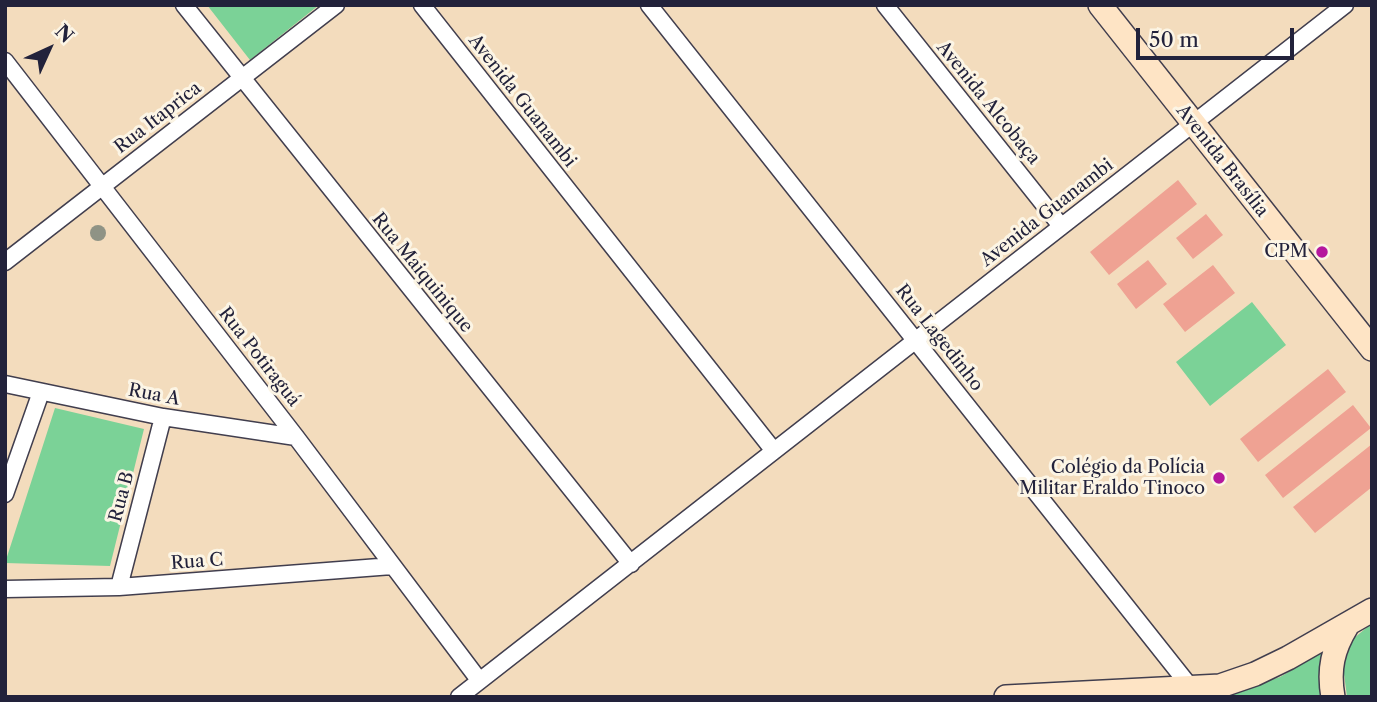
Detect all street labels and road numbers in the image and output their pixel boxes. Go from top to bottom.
street label: Avenida Guanambi [463,30,581,172]
street label: Avenida Alcobaça [932,37,1044,169]
street label: Rua Itaprica [110,77,206,159]
street label: Avenida Brasília [1171,100,1273,222]
street label: Avenida Guanambi [976,154,1118,272]
street label: Rua Maiquinique [367,209,477,337]
street label: Rua Lagedinho [891,280,987,396]
street label: Rua Potiraguá [214,303,304,411]
street label: Rua A [126,379,182,411]
street label: Rua B [105,470,139,524]
street label: Rua C [170,549,224,575]

